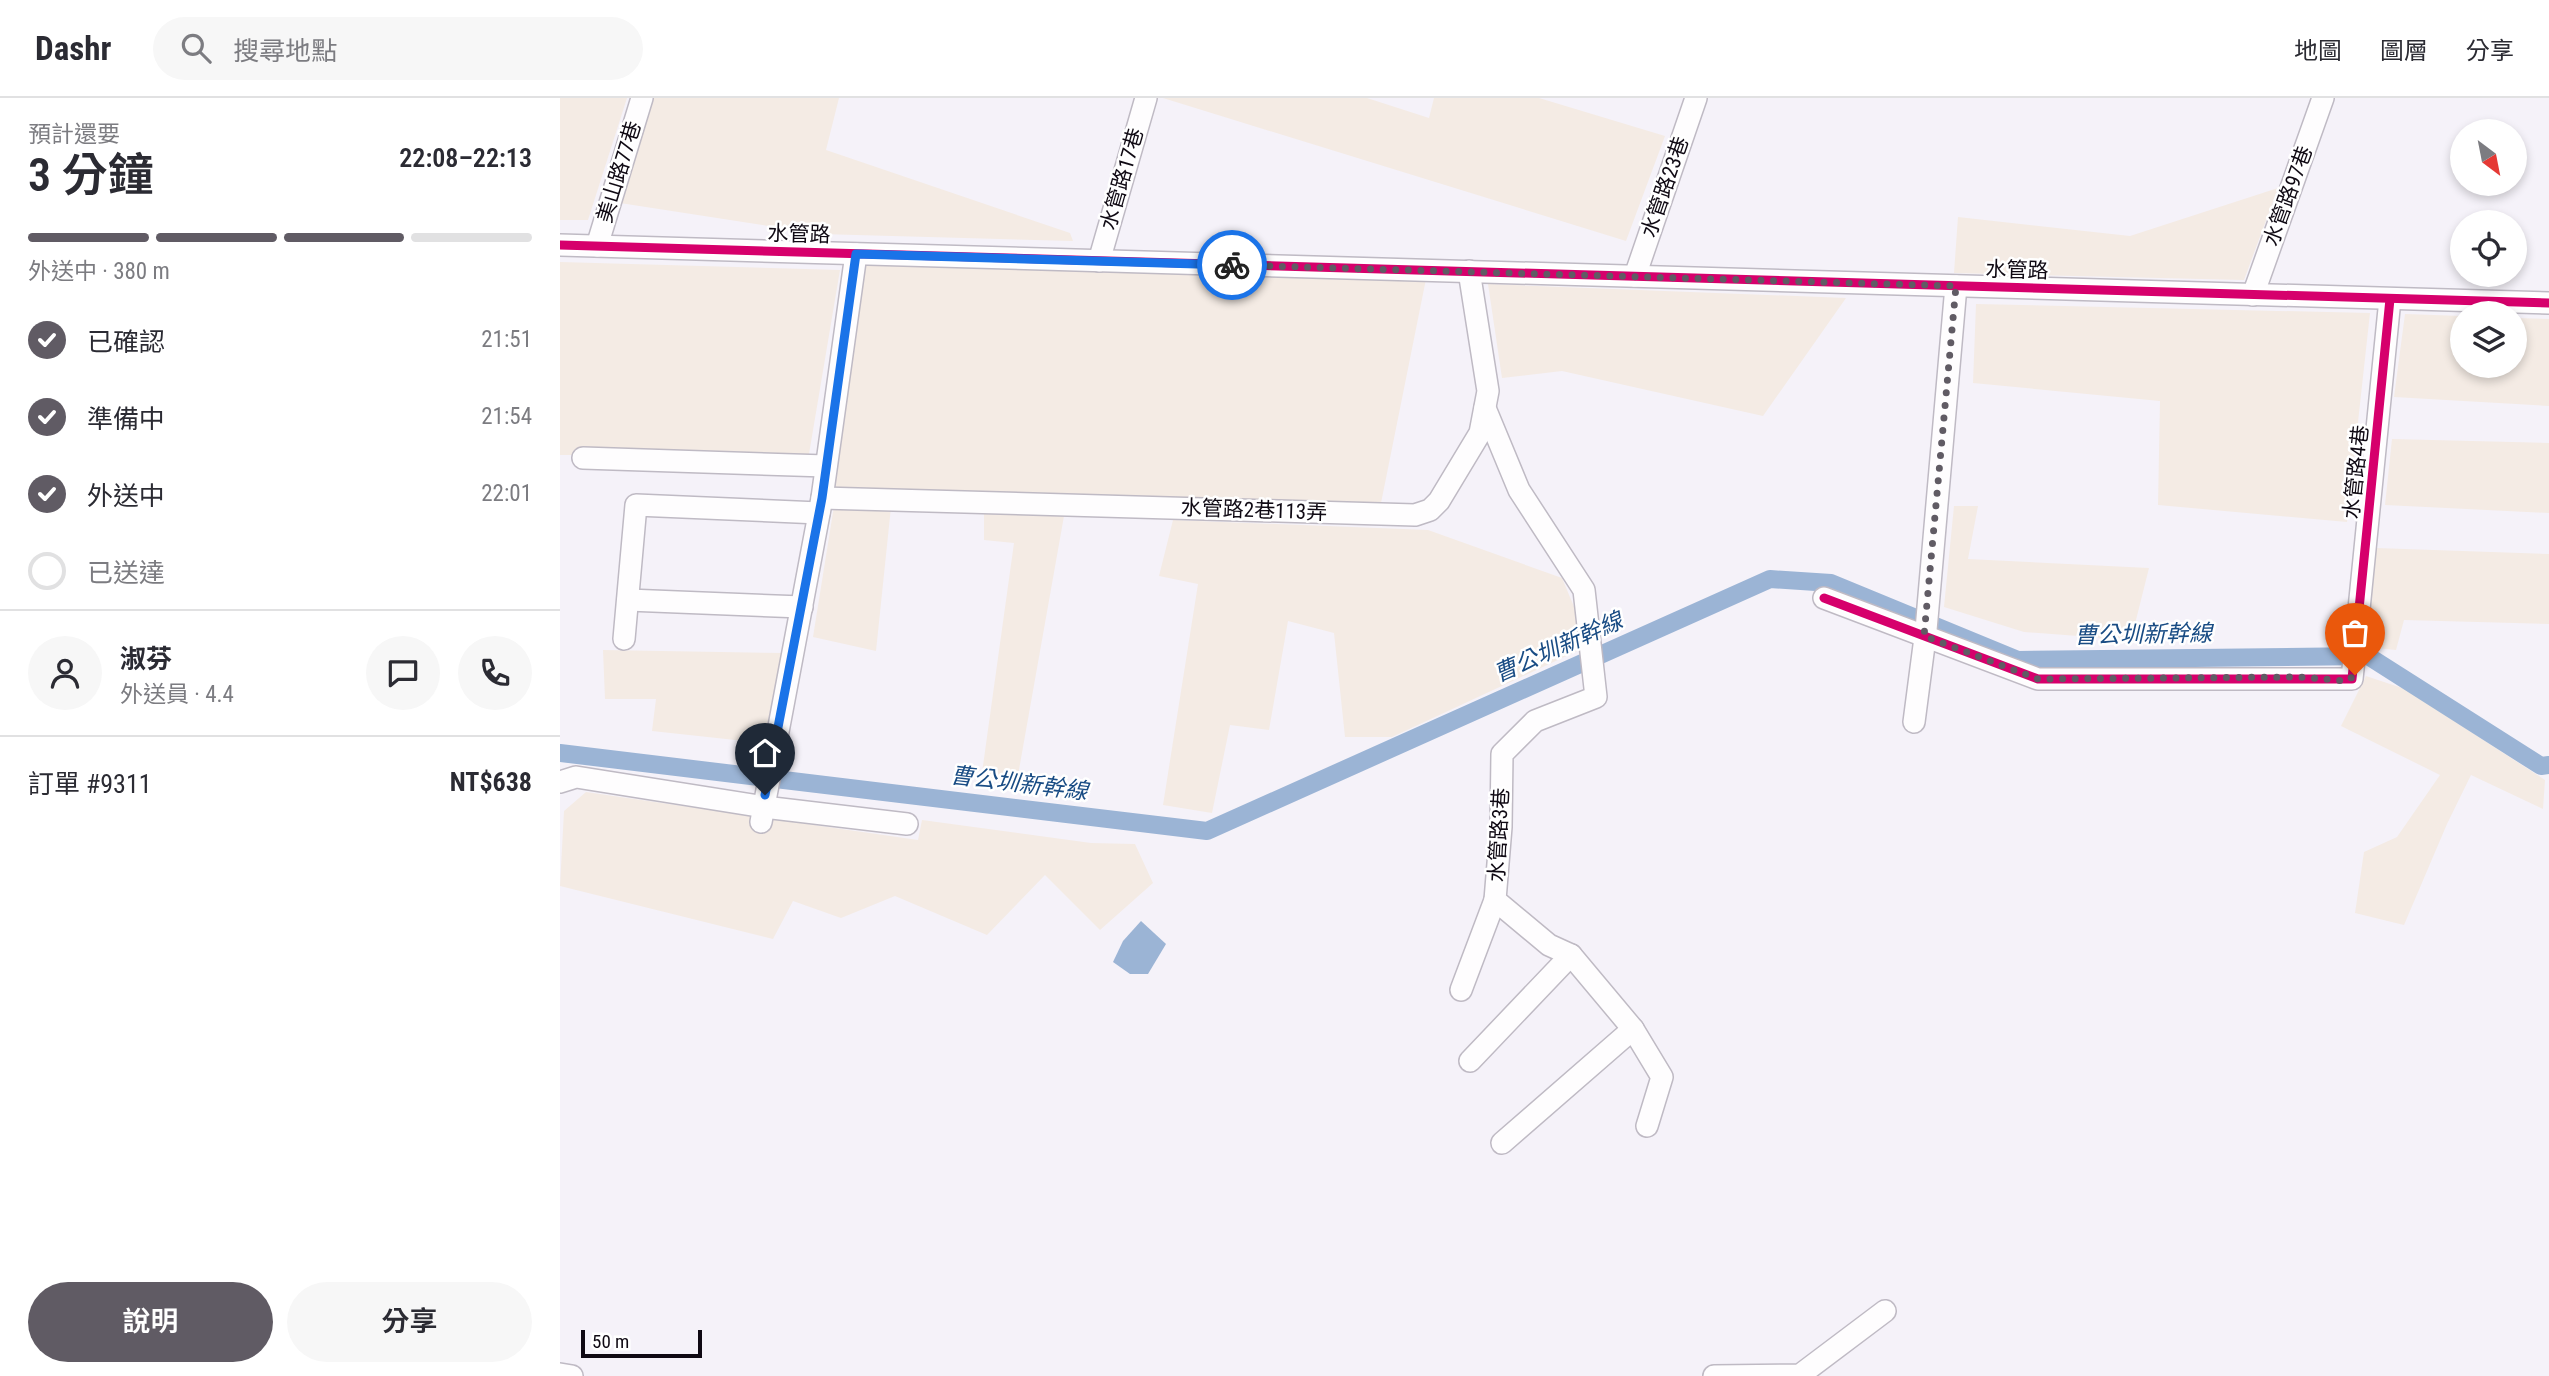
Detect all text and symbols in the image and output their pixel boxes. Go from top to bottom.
search box [153,17,643,80]
text: Dashr [35,29,111,68]
icon: search [177,29,215,67]
text: 搜尋地點 [233,36,337,66]
text: 地圖 [2294,37,2342,65]
text: 圖層 [2380,37,2428,65]
text: 分享 [2466,37,2514,65]
street label: 美山路77巷 [592,118,646,226]
north arrow [2450,119,2527,196]
map controls [2450,119,2527,378]
text: 預計還要 [28,121,120,148]
street label: 水管路17巷 [1096,125,1148,233]
street label: 水管路23巷 [1637,134,1693,240]
text: 22:08–22:13 [399,143,532,173]
street label: 水管路97巷 [2259,143,2317,249]
text: 3 分鐘 [28,148,154,202]
button: locate [2450,210,2527,287]
street label: 水管路 [767,221,831,247]
courier [1197,230,1267,300]
icon: bike [1213,246,1251,284]
street label: 水管路 [1985,257,2049,283]
text: 外送中 · 380 m [28,258,170,285]
button: layers [2450,301,2527,378]
icon: check [28,321,66,359]
text: 21:51 [481,326,532,353]
text: 已確認 [87,327,165,357]
icon: check [28,398,66,436]
text: 21:54 [481,403,532,430]
text: 準備中 [87,404,165,434]
street label: 水管路4巷 [2339,424,2373,520]
icon: check [28,475,66,513]
text: 22:01 [481,480,532,507]
text: 外送中 [87,481,165,511]
street label: 水管路2巷113弄 [1180,495,1328,525]
text: 已送達 [87,558,165,588]
pin [2325,603,2385,675]
water label: 曹公圳新幹線 [1490,606,1629,688]
icon: bag [2336,614,2374,652]
water label: 曹公圳新幹線 [2074,620,2215,649]
button: person [28,636,102,710]
button: chat [366,636,440,710]
button: phone [458,636,532,710]
text: 淑芬 [120,644,172,674]
text: 外送員 · 4.4 [120,681,234,708]
pin [735,723,795,795]
icon: home [746,734,784,772]
water label: 曹公圳新幹線 [949,762,1092,806]
text: NT$638 [450,767,532,797]
text: 訂單 #9311 [28,769,152,799]
street label: 水管路3巷 [1485,787,1513,883]
button: 說明 [28,1282,273,1362]
button: 分享 [287,1282,532,1362]
scale bar [581,1327,702,1359]
text: 50 m [592,1330,629,1353]

